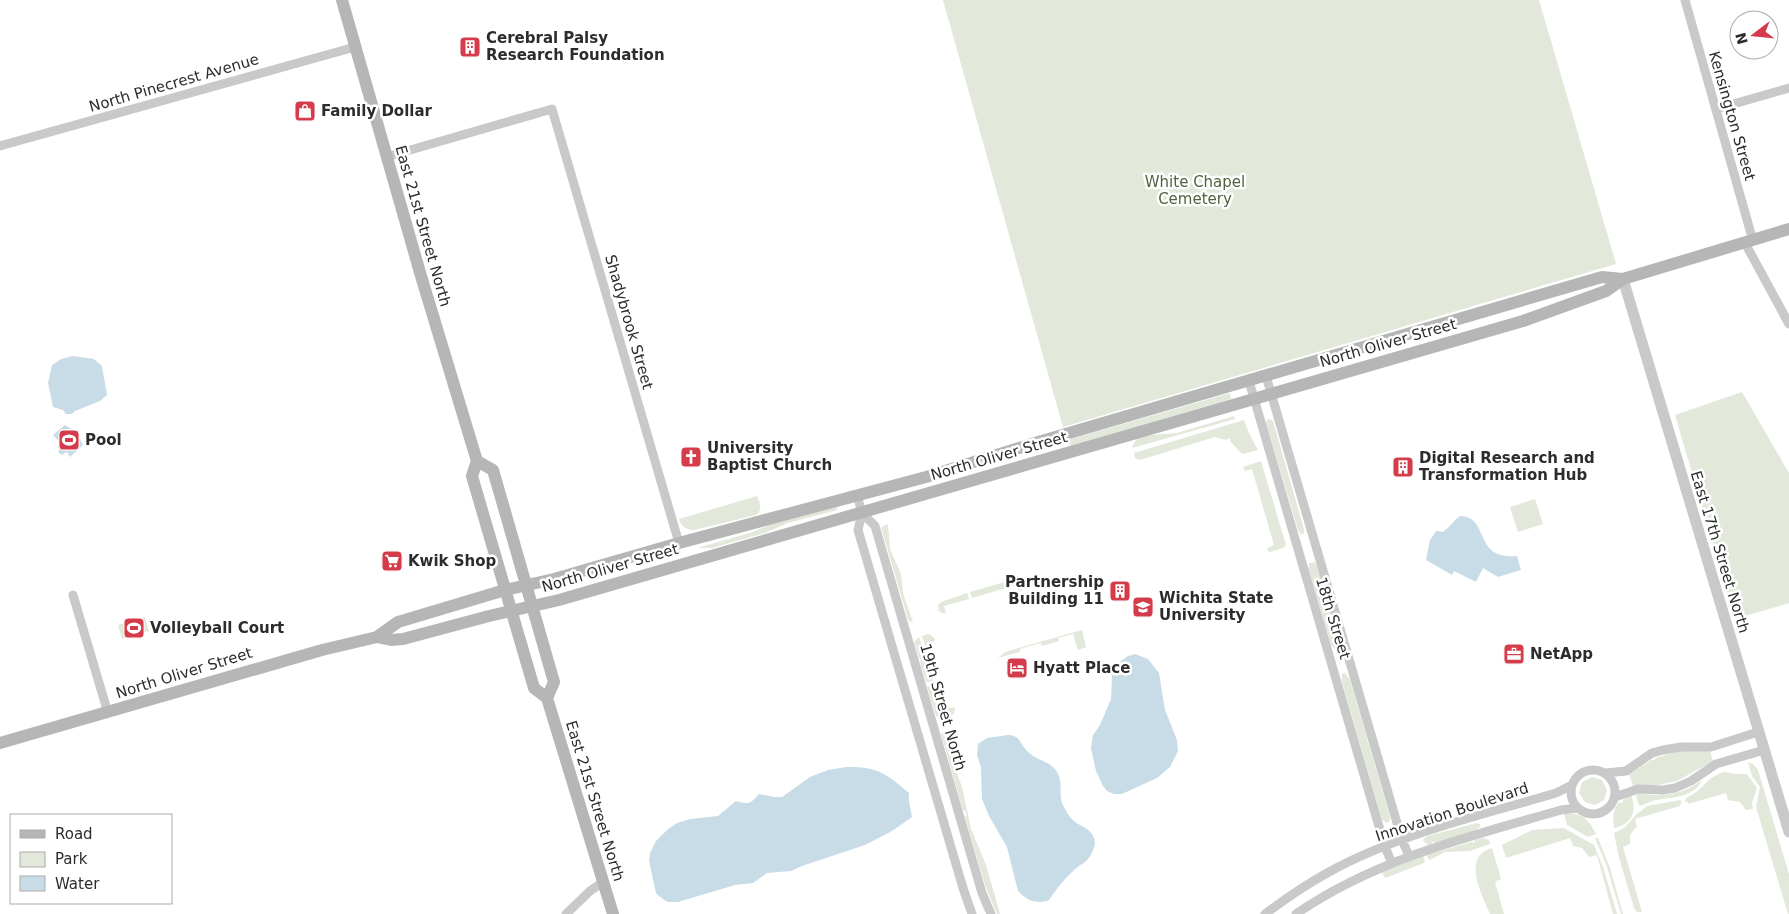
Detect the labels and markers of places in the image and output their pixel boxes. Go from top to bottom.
place label: Cerebral Palsy Research Foundation [486,29,665,64]
building icon: Cerebral Palsy Research Foundation [458,35,482,59]
shop icon: Family Dollar [293,99,317,123]
place label: Family Dollar [321,102,433,120]
sports icon: Pool [57,428,81,452]
place label: Pool [85,431,122,449]
place label: University Baptist Church [707,439,832,474]
church icon: University Baptist Church [679,445,703,469]
place label: Digital Research and Transformation Hub [1419,449,1595,484]
building icon: Digital Research and Transformation Hub [1391,455,1415,479]
supermarket icon: Kwik Shop [380,549,404,573]
place label: Kwik Shop [408,552,497,570]
place label: Partnership Building 11 [1005,573,1104,608]
building icon: Partnership Building 11 [1108,579,1132,603]
place label: Wichita State University [1159,589,1273,624]
school or university icon: Wichita State University [1131,595,1155,619]
sports icon: Volleyball Court [122,616,146,640]
place label: Volleyball Court [150,619,284,637]
office icon: NetApp [1502,642,1526,666]
place label: NetApp [1530,645,1593,663]
hotel icon: Hyatt Place [1005,656,1029,680]
place label: Hyatt Place [1033,659,1130,677]

